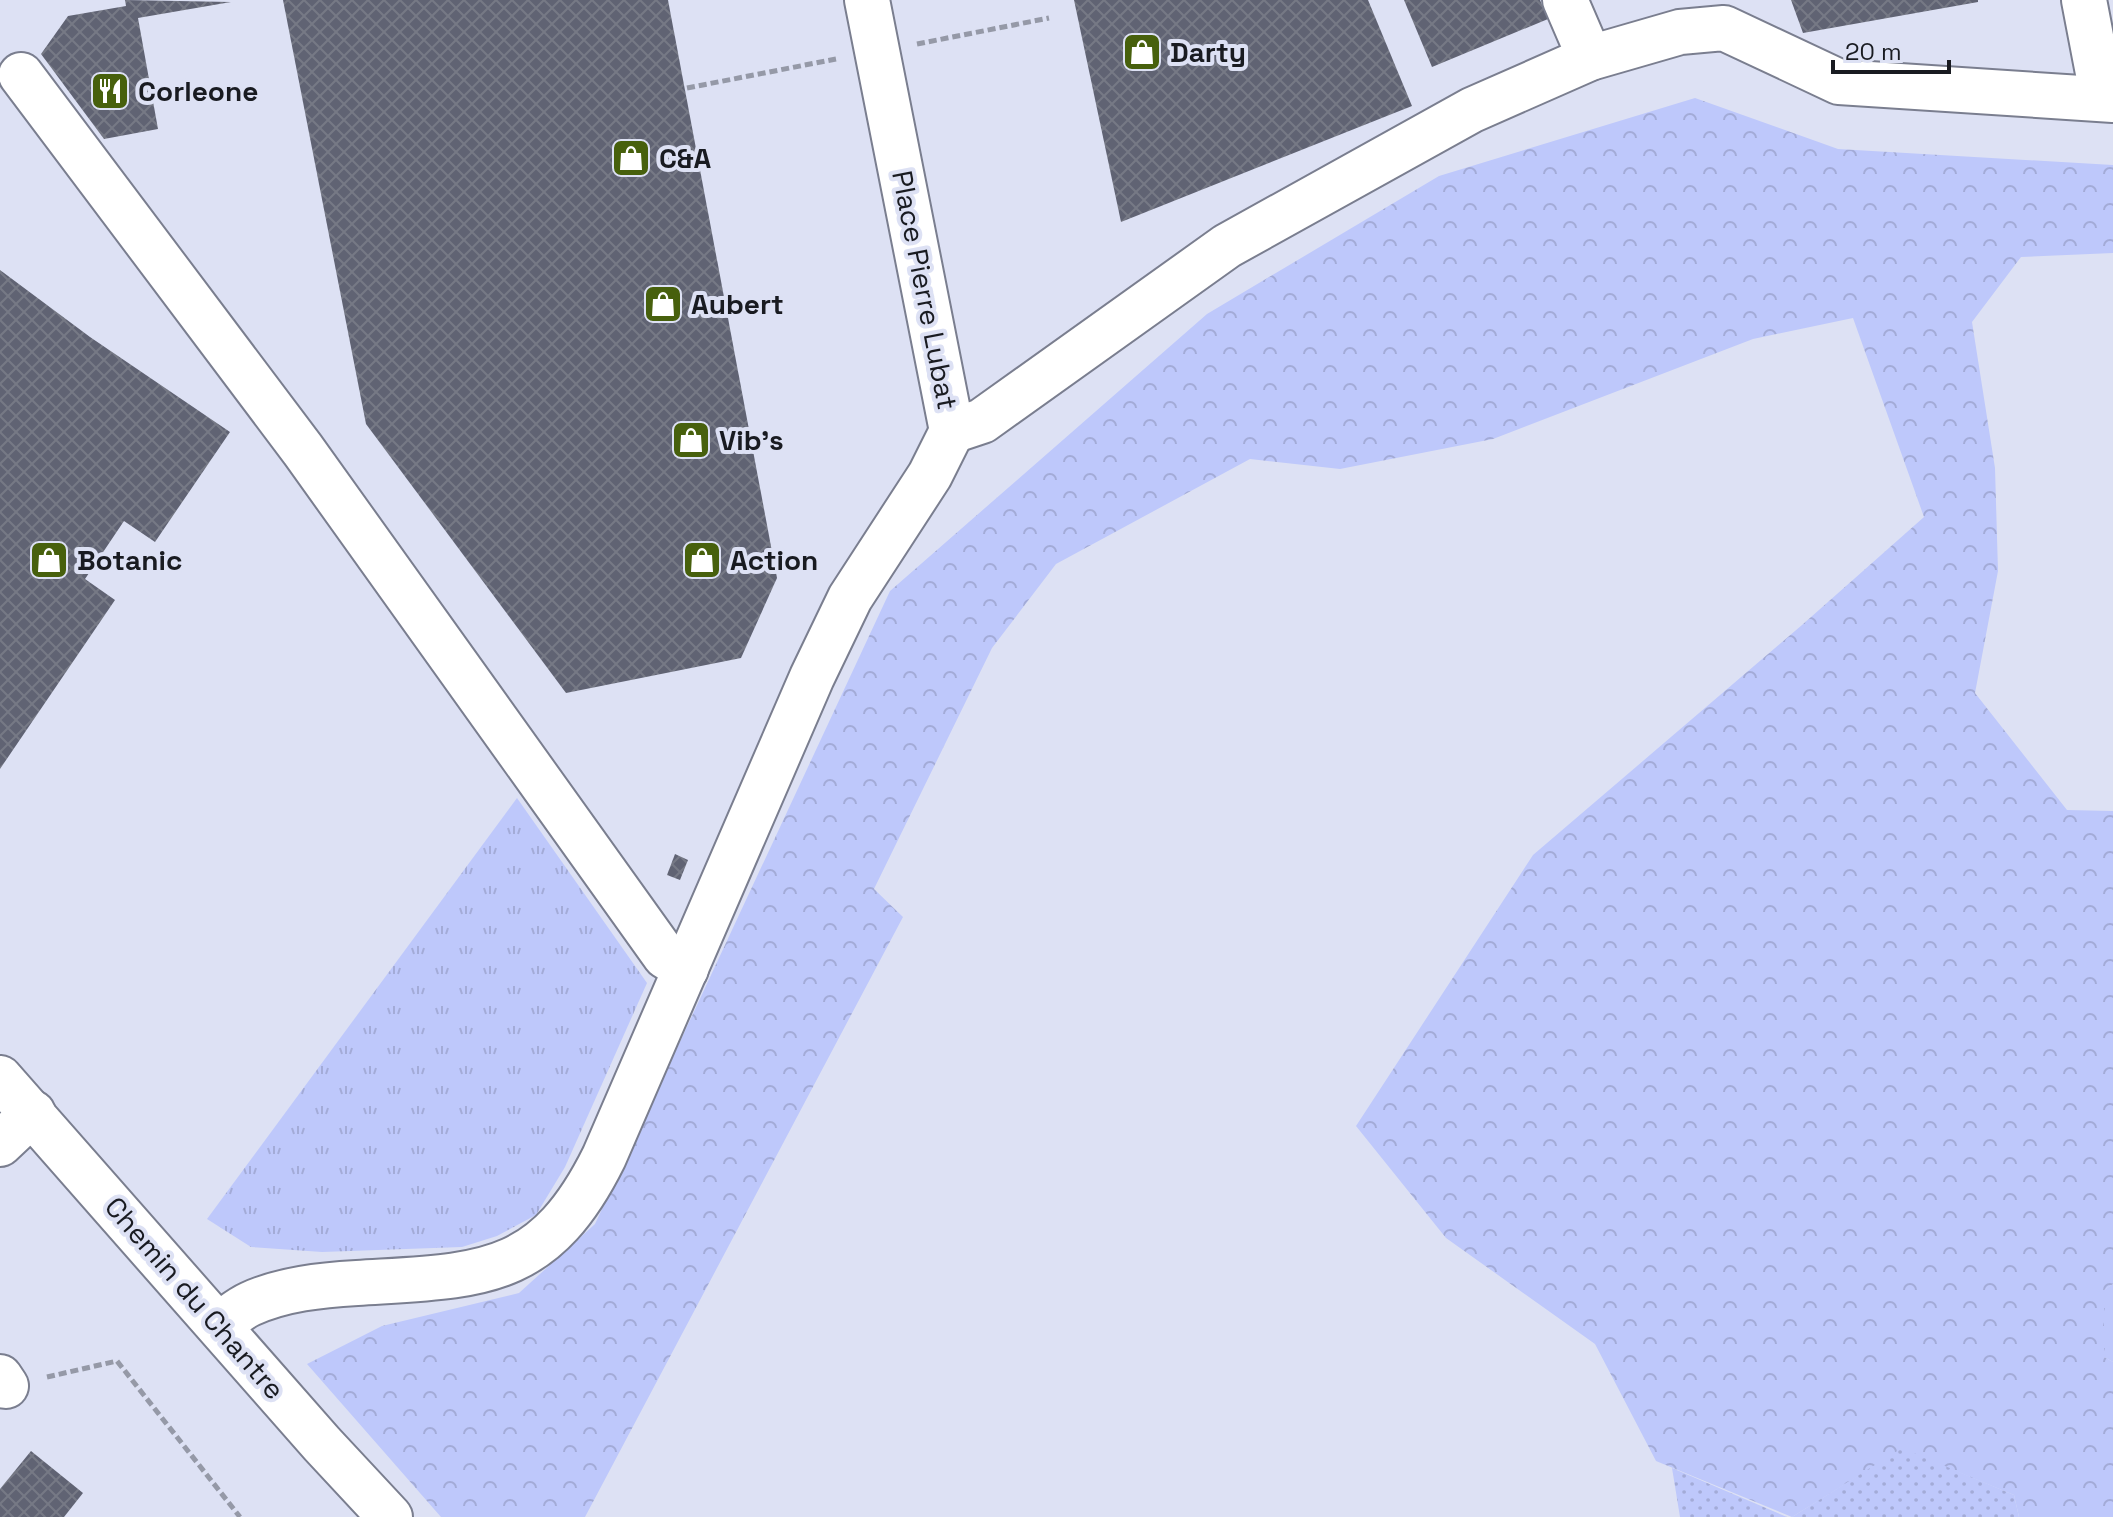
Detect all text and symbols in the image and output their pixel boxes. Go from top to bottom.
scale bar [1833,24,1949,74]
shop icon: Darty [1121,31,1163,73]
place label: Darty [1170,34,1246,70]
text: 20 m [1845,36,1902,67]
restaurant icon: Corleone [89,70,131,112]
place label: Corleone [138,73,258,109]
shop icon: C&A [610,137,652,179]
place label: C&A [659,140,712,176]
street label: Place Pierre Lubat [884,167,966,413]
shop icon: Aubert [642,283,684,325]
place label: Aubert [691,286,784,322]
shop icon: Vib's [670,419,712,461]
place label: Vib's [719,422,784,458]
shop icon: Botanic [28,539,70,581]
shop icon: Action [681,539,723,581]
place label: Botanic [77,542,182,578]
place label: Action [730,542,818,578]
street label: Chemin du Chantre [97,1189,293,1407]

